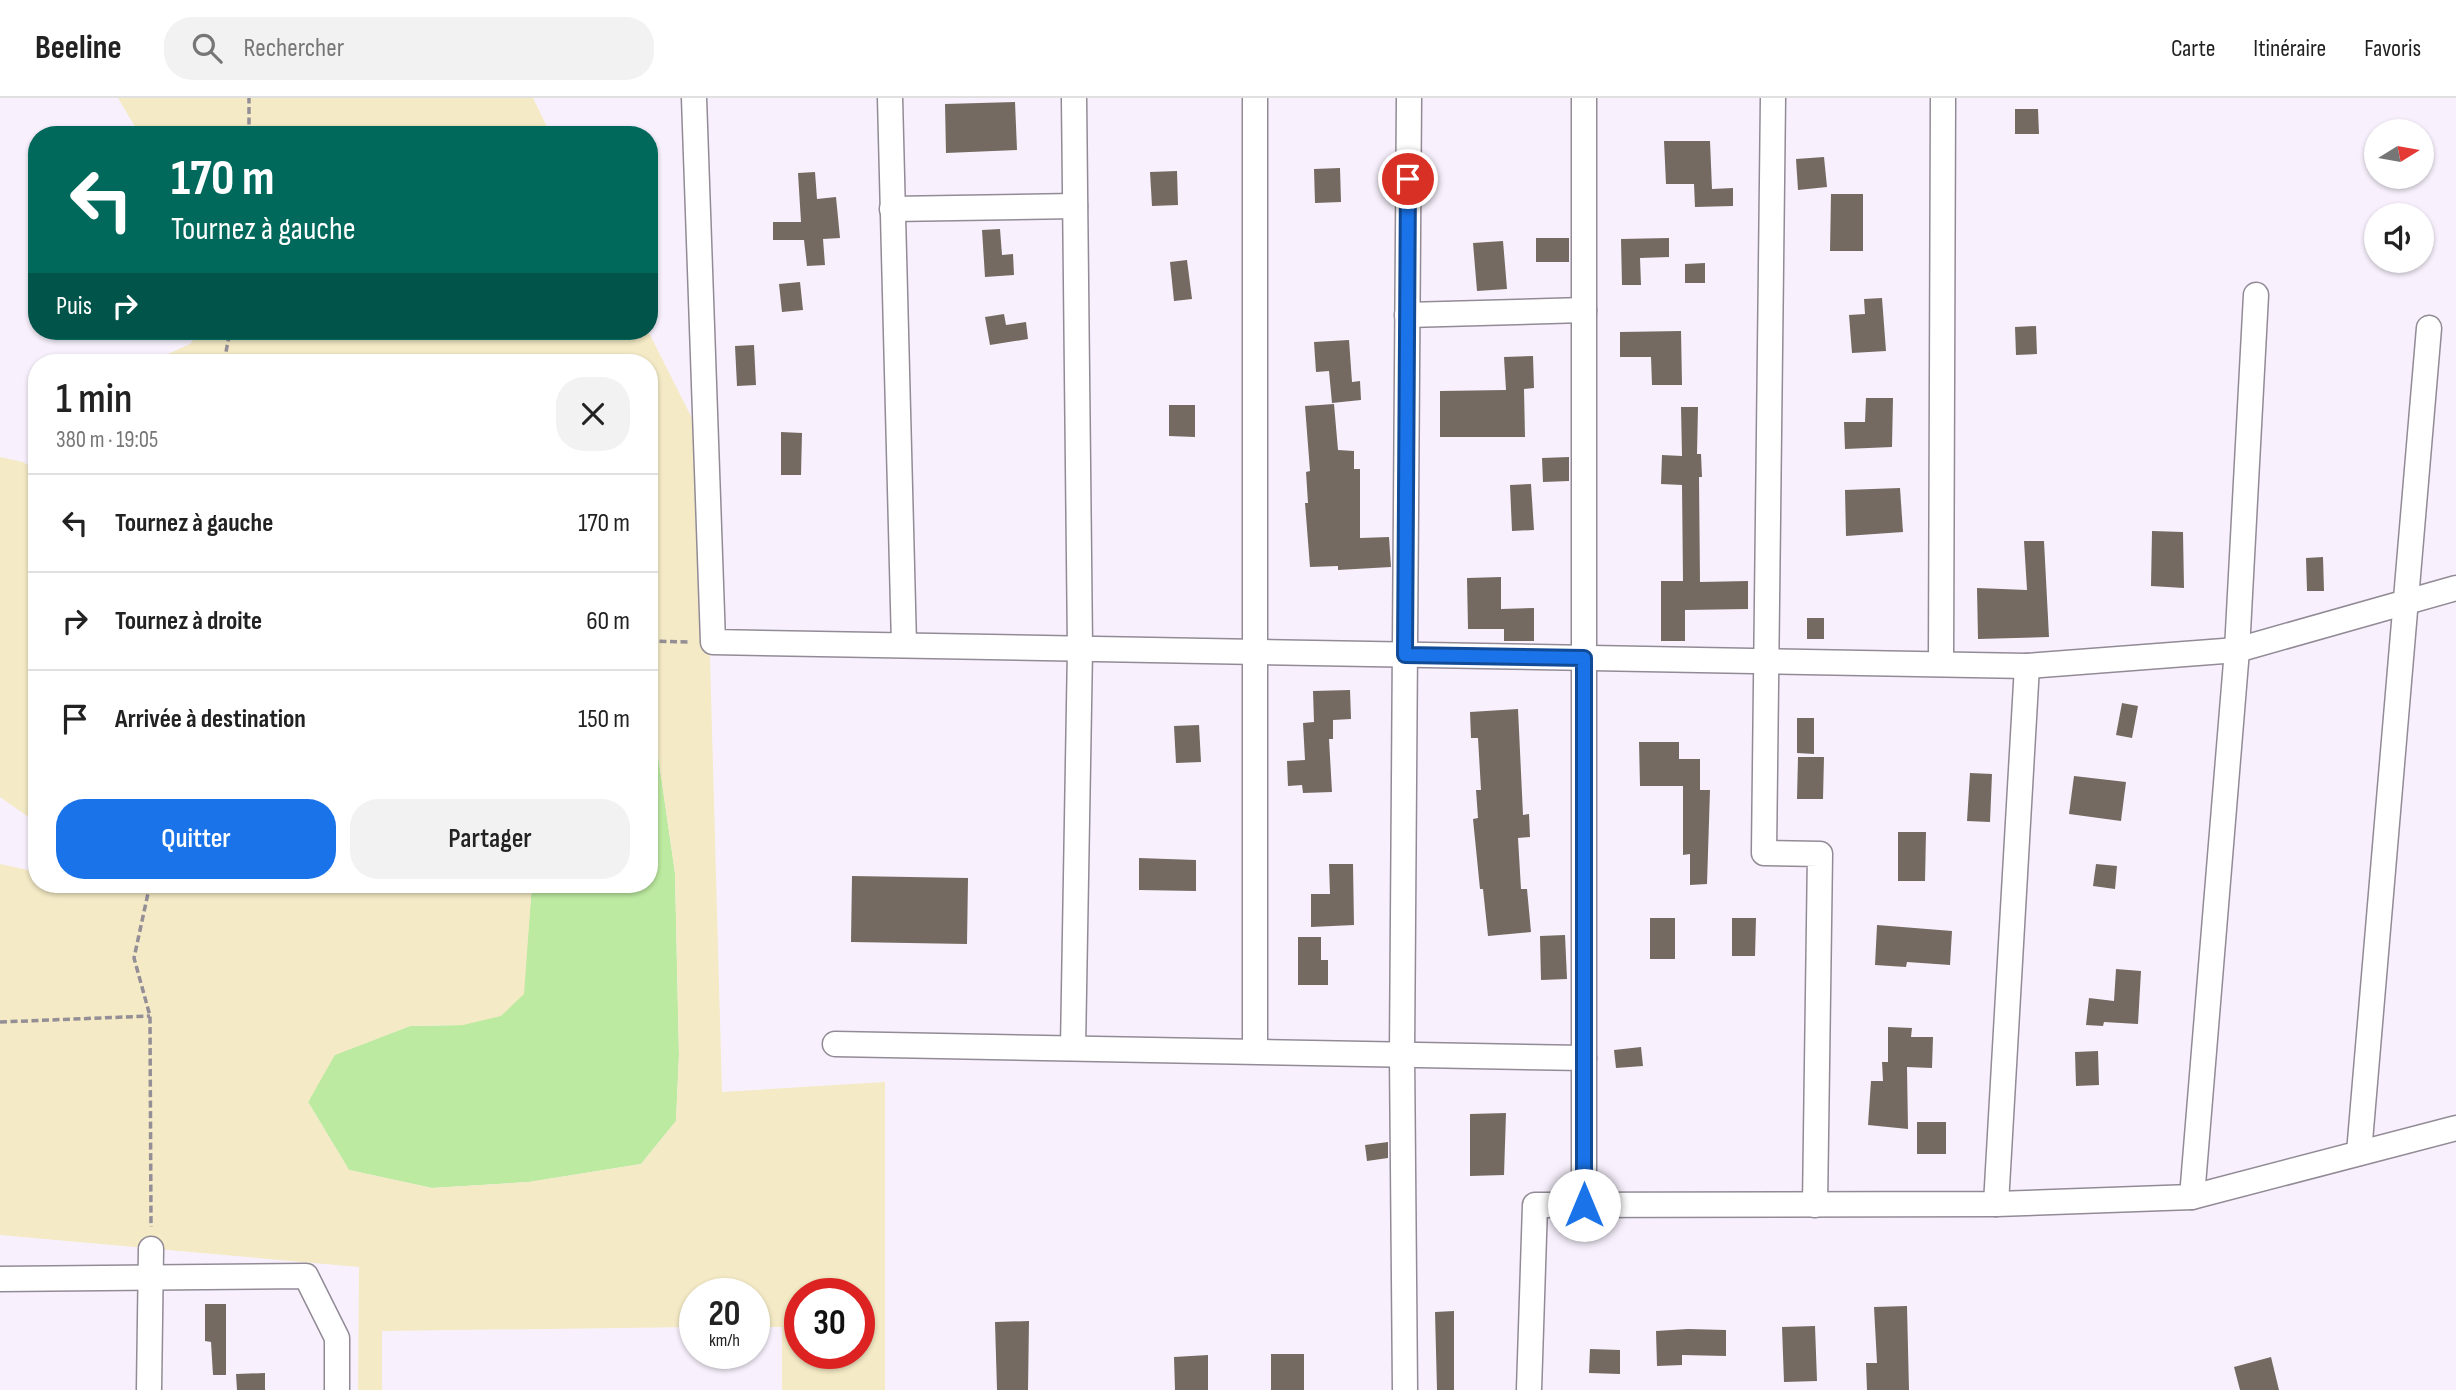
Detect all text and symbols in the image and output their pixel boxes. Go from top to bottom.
search box [164,17,654,80]
text: Beeline [35,28,122,68]
icon: search [188,29,226,67]
text: Rechercher [244,33,344,64]
text: Carte [2171,34,2215,63]
text: Itinéraire [2253,34,2326,63]
text: Favoris [2364,34,2421,63]
north arrow [2364,119,2434,189]
map controls [2364,119,2434,273]
pin [1378,149,1438,209]
text: 170 m [171,150,275,209]
icon: left [56,154,147,245]
icon: arrive [1389,160,1427,198]
button: sound [2364,203,2434,273]
text: Tournez à gauche [171,210,356,249]
icon: right [106,287,144,325]
text: Puis [56,291,92,322]
text: 1 min [56,374,132,425]
button: close [556,377,630,451]
text: 380 m · 19:05 [56,426,158,454]
icon: left [56,504,94,542]
text: Tournez à gauche [115,508,273,539]
text: 170 m [578,508,630,539]
icon: right [56,602,94,640]
text: Tournez à droite [115,606,262,637]
text: 60 m [586,606,630,637]
icon: arrive [56,700,94,738]
text: Arrivée à destination [115,704,306,735]
text: 150 m [578,704,630,735]
button: Quitter [56,799,336,879]
button: Partager [350,799,630,879]
position arrow [1547,1168,1621,1242]
speed limit sign: 30 [784,1278,875,1369]
text: 20 [709,1293,741,1336]
text: km/h [709,1330,740,1351]

